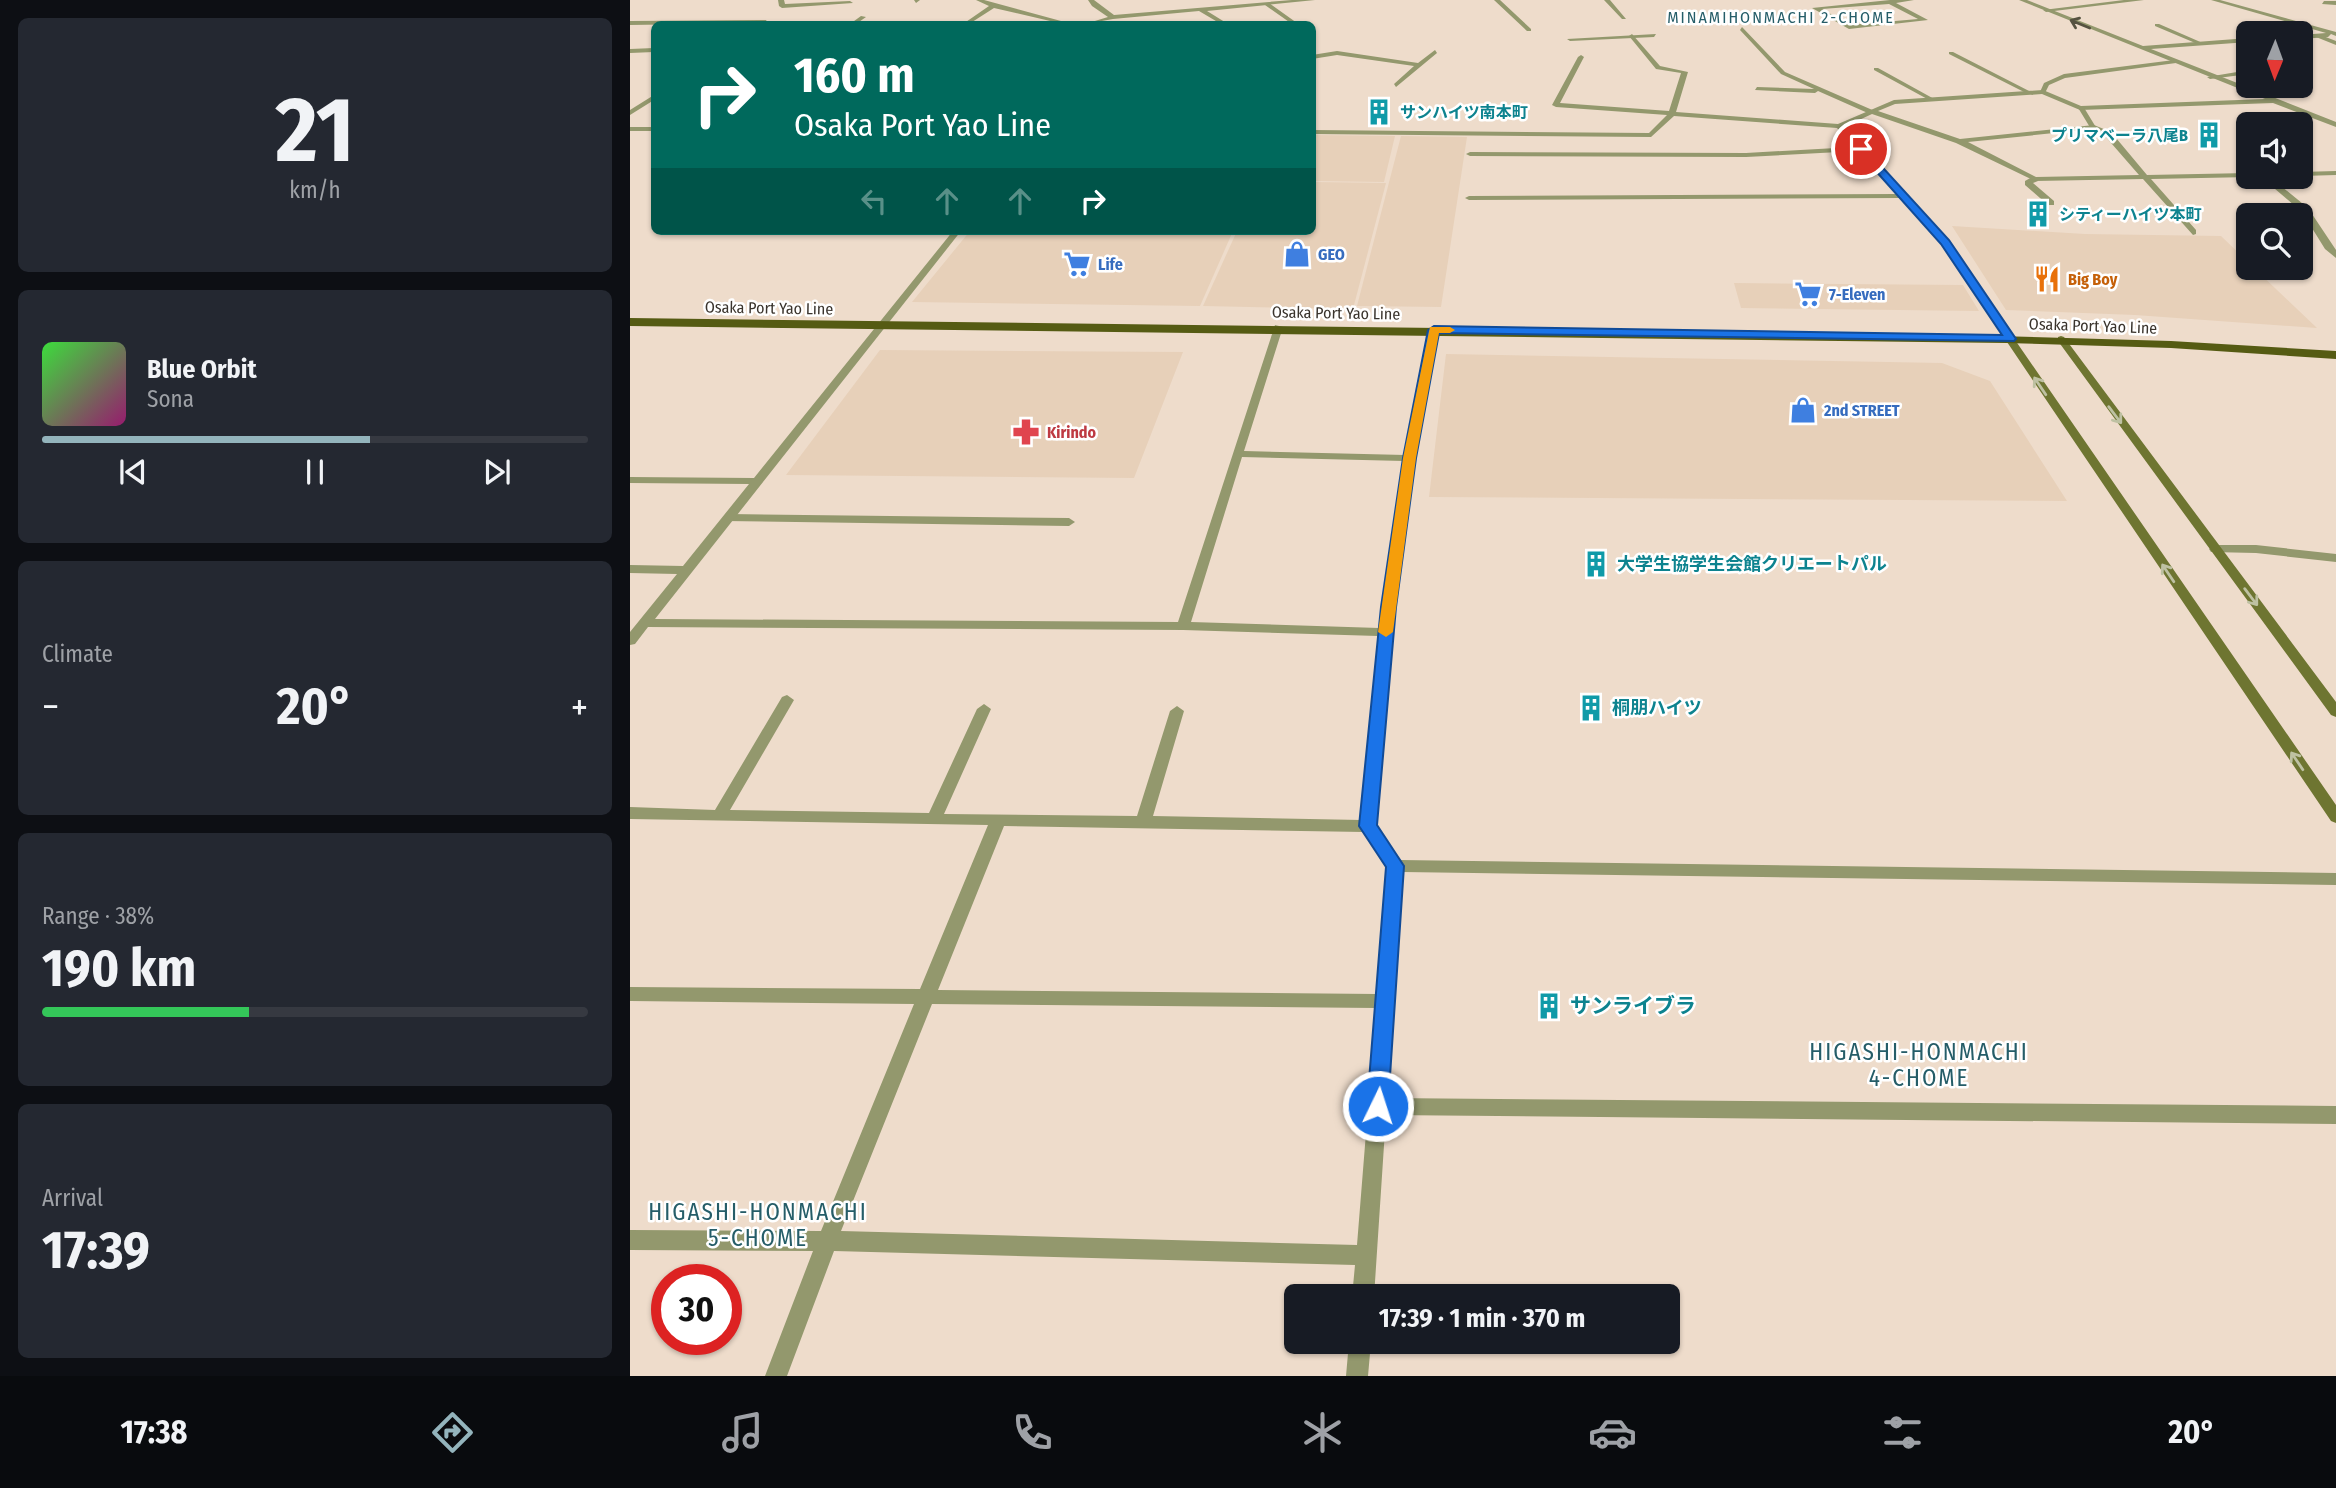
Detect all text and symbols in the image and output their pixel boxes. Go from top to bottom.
district label: MINAMIHONMACHI 2-CHOME [1667,8,1895,27]
one-way arrow [2070,17,2091,30]
north arrow [2236,21,2314,98]
map controls [2236,21,2313,280]
text: 160 m [794,46,915,105]
icon: right [679,49,770,140]
text: 21 [275,76,355,185]
building icon: サンハイツ南本町 [1364,97,1394,127]
place label: サンハイツ南本町 [1400,103,1528,122]
text: Osaka Port Yao Line [794,106,1051,144]
button: sound [2236,112,2313,189]
pin [1831,119,1891,179]
building icon: プリマベーラ八尾B [2194,120,2224,150]
place label: プリマベーラ八尾B [2051,126,2188,145]
icon: arrive [1842,130,1880,168]
text: km/h [289,176,341,204]
icon: left [855,182,893,220]
icon: ahead [928,182,966,220]
icon: ahead [1001,182,1039,220]
icon: right [1074,182,1112,220]
building icon: シティーハイツ本町 [2023,199,2053,229]
button: search [2236,203,2313,280]
place label: シティーハイツ本町 [2059,205,2201,224]
shop icon: GEO [1282,239,1312,269]
place label: GEO [1318,245,1345,264]
supermarket icon: Life [1062,249,1092,279]
place label: Life [1098,255,1123,274]
restaurant icon: Big Boy [2032,264,2062,294]
place label: Big Boy [2068,270,2118,289]
supermarket icon: 7-Eleven [1793,279,1823,309]
place label: 7-Eleven [1829,285,1885,304]
street label: Osaka Port Yao Line [705,297,833,319]
street label: Osaka Port Yao Line [1272,302,1400,324]
street label: Osaka Port Yao Line [2028,314,2158,338]
text: Blue Orbit [147,354,257,385]
one-way arrow [2033,376,2047,396]
text: Sona [147,385,194,413]
shop icon: 2nd STREET [1788,395,1818,425]
place label: 2nd STREET [1823,401,1900,420]
one-way arrow [2107,405,2122,424]
pharmacy icon: Kirindo [1011,417,1041,447]
place label: Kirindo [1047,423,1097,442]
icon: previous [114,453,152,491]
icon: pause [296,453,334,491]
icon: next [478,453,516,491]
building icon: 大学生協学生会館クリエートパル [1581,549,1611,579]
place label: 大学生協学生会館クリエートパル [1617,553,1887,575]
one-way arrow [2161,564,2176,583]
one-way arrow [2243,588,2258,606]
text: Climate [42,640,113,668]
text: 20° [277,675,353,738]
text: − [42,684,59,730]
text: + [571,684,588,730]
building icon: 桐朋ハイツ [1576,693,1606,723]
place label: 桐朋ハイツ [1612,697,1702,719]
one-way arrow [2290,751,2304,771]
text: Range · 38% [42,902,154,930]
text: 190 km [42,937,196,1000]
building icon: サンライブラ [1534,991,1564,1021]
place label: サンライブラ [1570,993,1696,1019]
district label: HIGASHI-HONMACHI 4-CHOME [1809,1038,2029,1092]
position arrow [1341,1069,1415,1143]
text: Arrival [42,1184,103,1212]
district label: HIGASHI-HONMACHI 5-CHOME [648,1198,868,1252]
text: 17:39 [42,1219,150,1282]
speed limit sign: 30 [651,1264,742,1355]
text: 17:39 · 1 min · 370 m [1379,1303,1585,1334]
icon: directions [428,1408,477,1457]
icon: music [718,1408,767,1457]
icon: phone [1008,1408,1057,1457]
icon: climate [1298,1408,1347,1457]
icon: car [1588,1408,1637,1457]
icon: filters [1878,1408,1927,1457]
text: 17:38 [120,1413,188,1451]
text: 20° [2168,1413,2215,1451]

